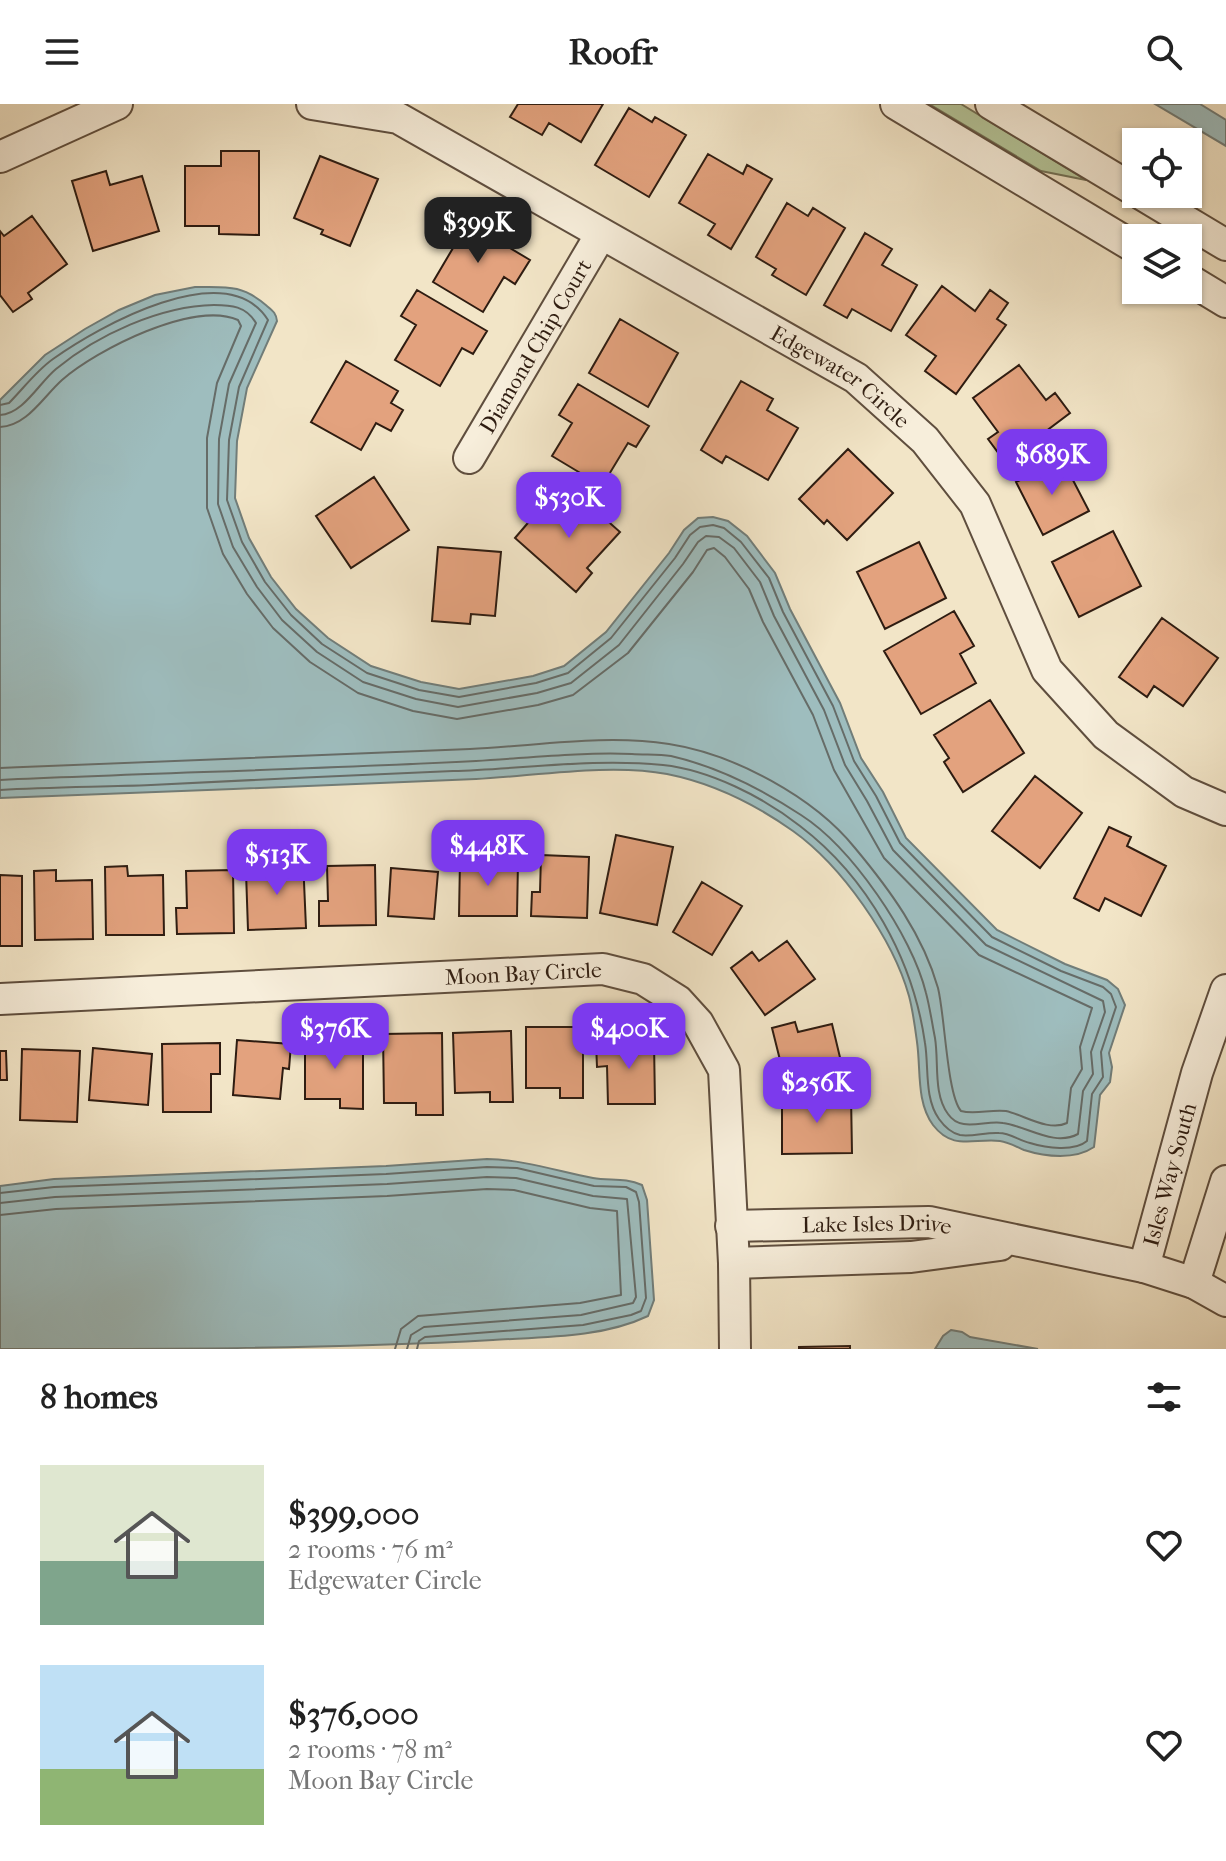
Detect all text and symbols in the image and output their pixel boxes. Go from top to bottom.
icon: menu [40,30,84,74]
icon: search [1142,30,1186,74]
text: Roofr [568,31,658,73]
map controls [1122,128,1202,304]
button: locate [1122,128,1202,208]
pin: $399K [422,197,534,265]
text: $399K [442,207,514,238]
button: layers [1122,224,1202,304]
street label: Diamond Chip Court [474,254,597,438]
street label: Edgewater Circle [766,320,915,434]
pin: $689K [996,429,1108,497]
text: $689K [1015,439,1089,470]
pin: $530K [513,472,625,540]
text: $530K [534,482,604,513]
pin: $448K [432,820,544,888]
pin: $513K [221,829,333,897]
text: $448K [449,830,527,861]
text: $513K [245,839,309,870]
street label: Moon Bay Circle [444,957,603,991]
pin: $376K [279,1003,391,1071]
pin: $400K [573,1003,685,1071]
text: $376K [300,1013,370,1044]
text: $400K [590,1013,668,1044]
pin: $256K [761,1057,873,1125]
text: $256K [781,1067,853,1098]
street label: Isles Way South [1138,1099,1202,1249]
street label: Lake Isles Drive [802,1210,954,1240]
icon: filters [1142,1375,1186,1419]
text: 8 homes [40,1377,158,1417]
text: $399,000 [288,1494,420,1534]
icon: home [104,1497,200,1593]
icon: heart [1142,1523,1186,1567]
text: 2 rooms · 76 m² [288,1534,453,1565]
text: Edgewater Circle [288,1565,482,1596]
text: $376,000 [288,1694,419,1734]
icon: home [104,1697,200,1793]
icon: heart [1142,1723,1186,1767]
text: 2 rooms · 78 m² [288,1734,452,1765]
text: Moon Bay Circle [288,1765,473,1796]

